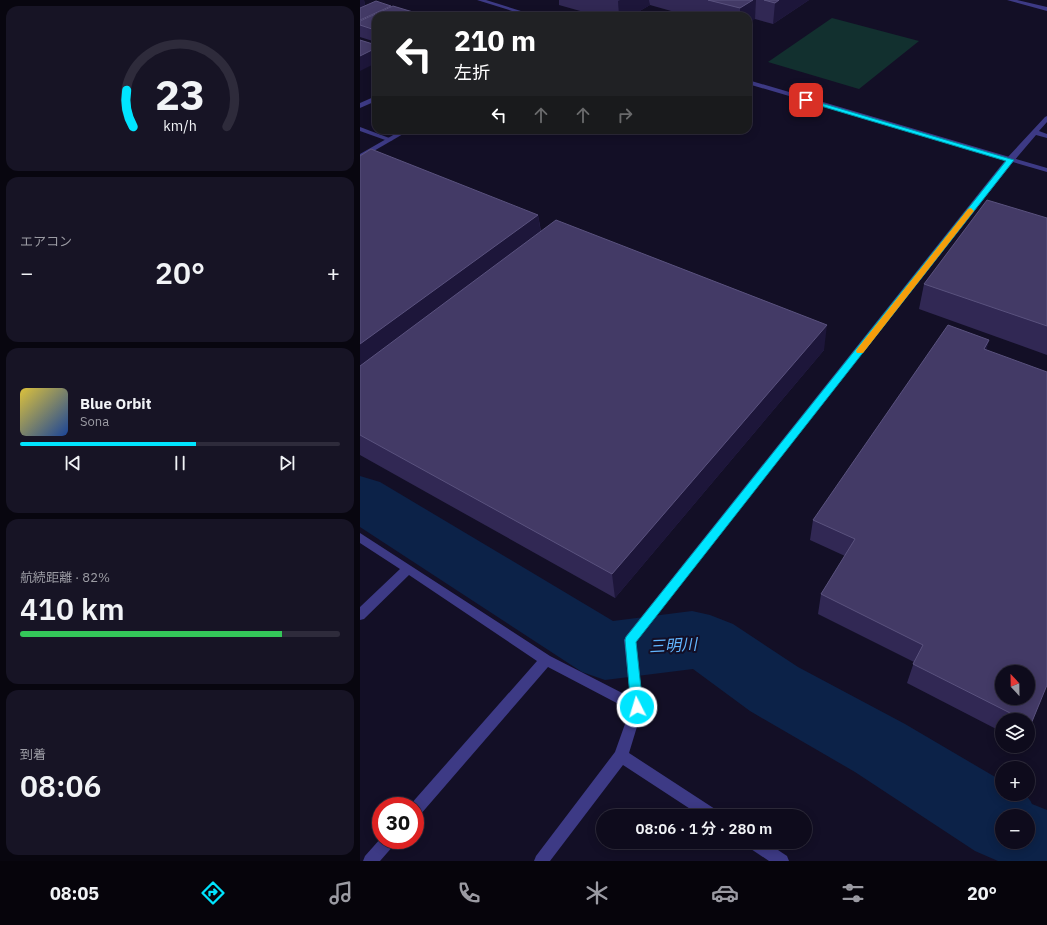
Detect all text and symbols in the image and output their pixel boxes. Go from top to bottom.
text: 210 m [454,22,536,59]
icon: left [388,28,440,80]
text: 左折 [454,61,490,84]
text: 23 [155,66,205,120]
pin [789,83,823,117]
icon: arrive [795,89,817,111]
icon: left [488,104,510,126]
icon: ahead [530,104,552,126]
icon: ahead [572,104,594,126]
icon: right [614,104,636,126]
text: km/h [163,115,197,134]
text: エアコン [20,233,72,250]
text: 20° [155,253,205,292]
text: − [20,258,33,287]
text: + [327,258,340,287]
text: Blue Orbit [80,394,151,413]
text: Sona [80,413,109,430]
icon: previous [62,452,84,474]
icon: pause [169,452,191,474]
icon: next [276,452,298,474]
text: 航続距離 · 82% [20,569,110,586]
text: 410 km [20,589,125,628]
water label: 三明川 [649,634,699,656]
north arrow [995,665,1035,705]
map controls [995,665,1035,849]
position arrow [616,686,658,728]
button: layers [995,713,1035,753]
text: 到着 [20,746,46,763]
button: + [995,761,1035,801]
text: 08:06 [20,766,102,805]
speed limit sign: 30 [372,797,424,849]
button: − [995,809,1035,849]
text: 08:06 · 1 分 · 280 m [636,819,772,838]
icon: directions [199,879,227,907]
icon: music [327,879,355,907]
icon: phone [455,879,483,907]
icon: climate [583,879,611,907]
icon: car [711,879,739,907]
icon: filters [839,879,867,907]
text: 08:05 [50,882,99,905]
text: 20° [967,882,997,905]

